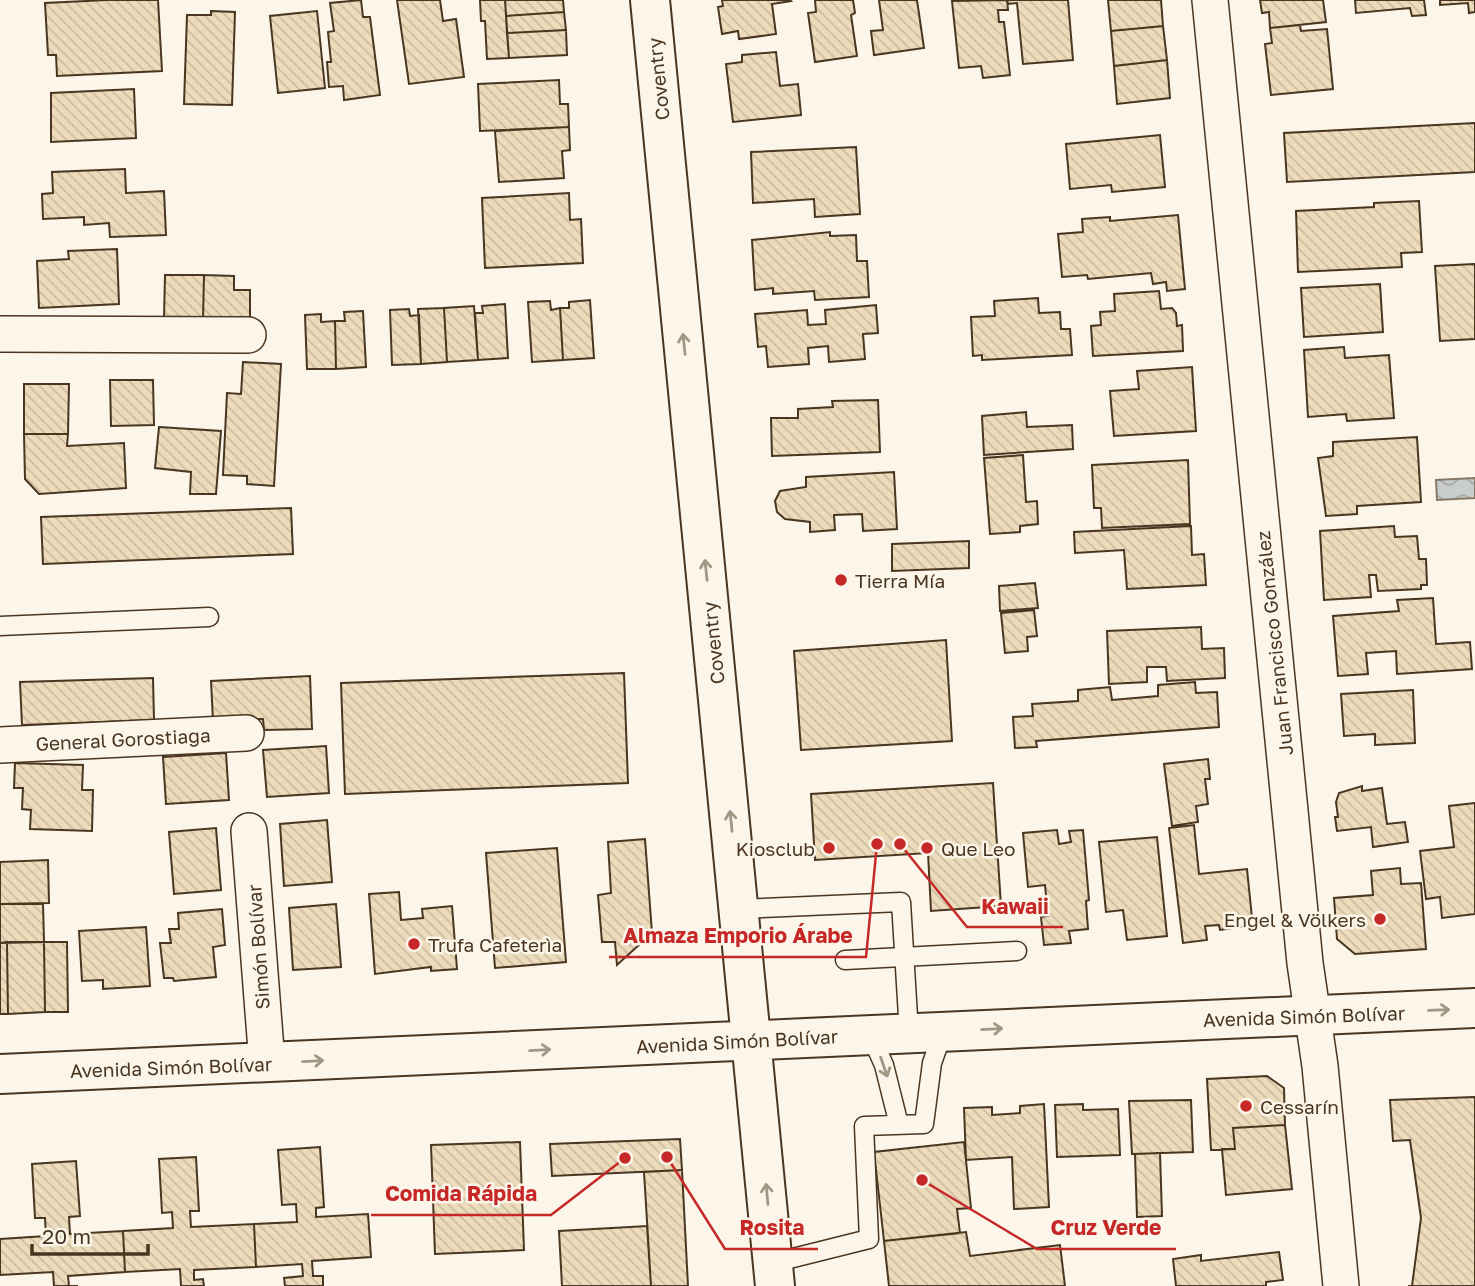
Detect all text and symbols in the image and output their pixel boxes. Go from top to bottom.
street label: Coventry [642,36,674,121]
one-way arrow [677,333,690,355]
street label: Juan Francisco González [1251,530,1297,756]
one-way arrow [699,559,712,582]
place label: Tierra Mía [855,569,945,592]
marker: Tierra Mía [833,572,849,588]
street label: Coventry [697,600,729,685]
street label: General Gorostiaga [35,723,211,755]
one-way arrow [724,810,737,833]
place label: Kiosclub [736,837,815,860]
place label: Que Leo [941,837,1015,860]
marker: Kiosclub [821,840,837,856]
marker: Que Leo [919,840,935,856]
street label: Simón Bolívar [242,883,274,1010]
callout: Kawaii [967,885,1063,927]
text: Kawaii [981,893,1049,919]
place label: Engel & Völkers [1224,908,1366,931]
marker: Engel & Völkers [1372,911,1388,927]
callout: Almaza Emporio Árabe [609,915,866,957]
text: Almaza Emporio Árabe [623,922,853,948]
place label: Trufa Cafeterìa [428,933,562,956]
marker: Trufa Cafeterìa [406,936,422,952]
street label: Avenida Simón Bolívar [1203,1001,1406,1031]
one-way arrow [1428,1003,1451,1016]
one-way arrow [980,1023,1003,1036]
street label: Avenida Simón Bolívar [635,1024,839,1058]
one-way arrow [528,1043,551,1056]
street label: Avenida Simón Bolívar [70,1052,273,1082]
one-way arrow [301,1054,324,1067]
one-way arrow [879,1055,891,1077]
place label: Cessarín [1260,1095,1339,1118]
marker: Cessarín [1238,1098,1254,1114]
callout: Comida Rápida [371,1173,551,1215]
text: Comida Rápida [385,1180,537,1206]
one-way arrow [760,1183,773,1205]
callout: Rosita [725,1207,818,1249]
callout: Cruz Verde [1037,1207,1176,1249]
scale bar [32,1212,147,1256]
text: Rosita [740,1214,804,1240]
text: Cruz Verde [1051,1214,1161,1240]
text: 20 m [42,1223,91,1249]

